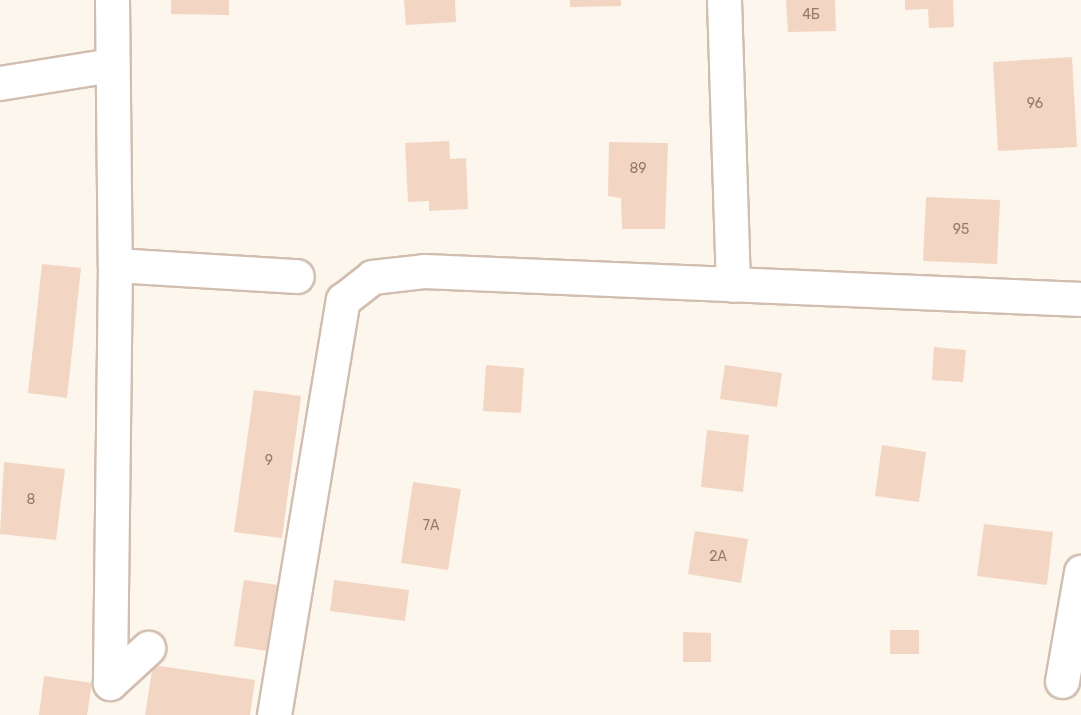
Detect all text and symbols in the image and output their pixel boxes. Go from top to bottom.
house number: 4Б [802,7,820,23]
house number: 96 [1027,96,1043,112]
house number: 89 [629,161,647,177]
house number: 95 [953,222,969,238]
house number: 9 [265,453,273,469]
house number: 8 [27,492,35,508]
house number: 7А [423,518,439,534]
house number: 2А [709,549,727,565]

